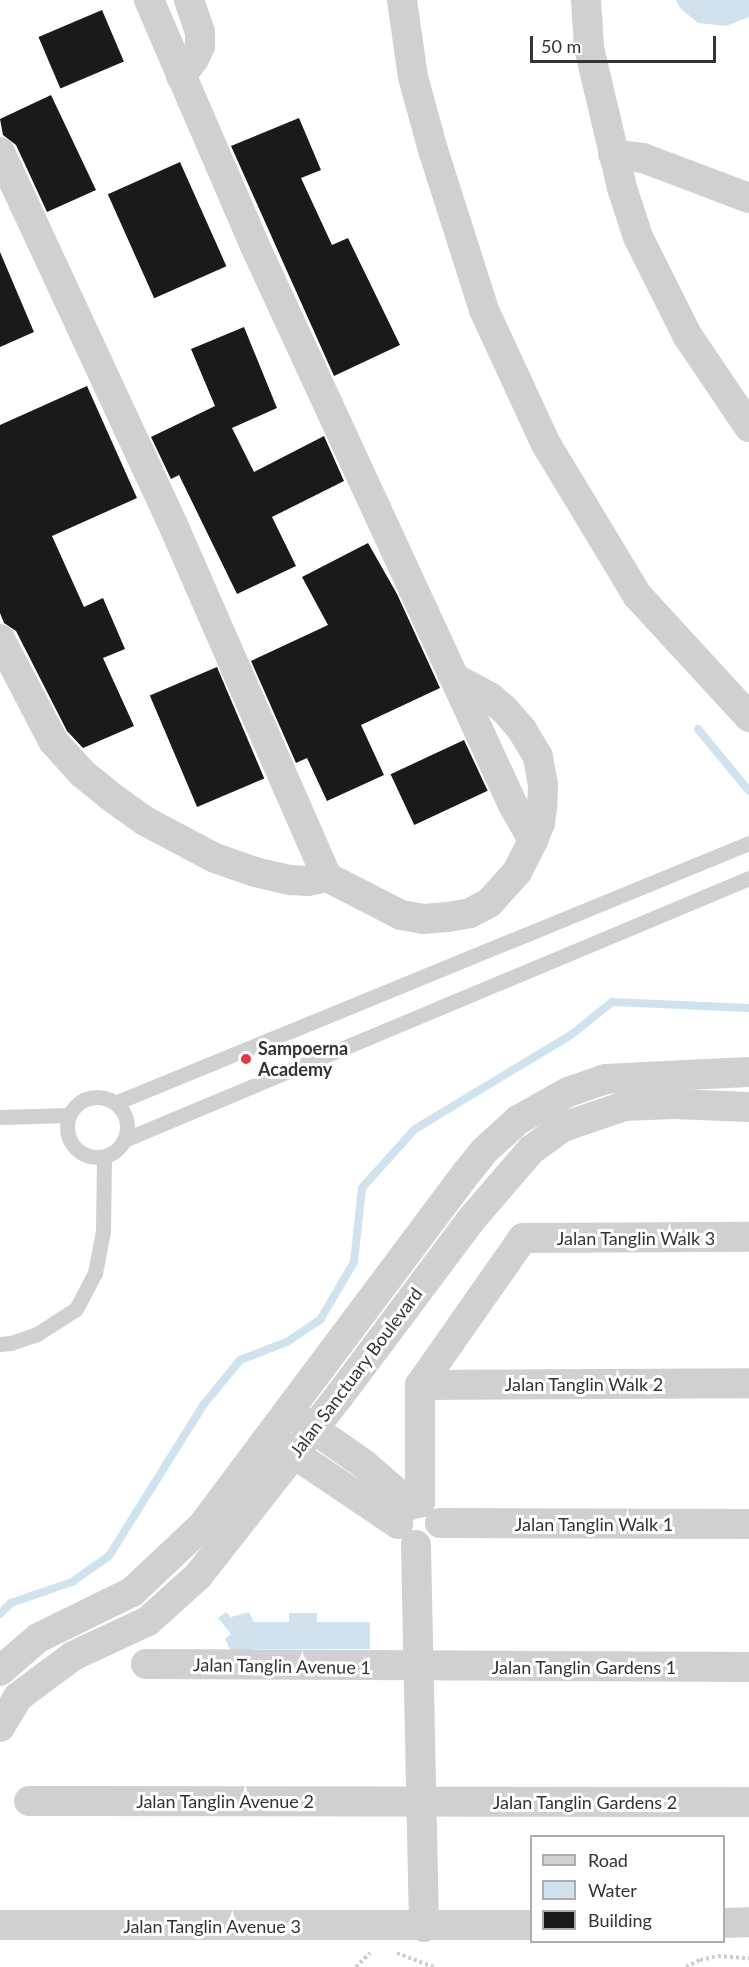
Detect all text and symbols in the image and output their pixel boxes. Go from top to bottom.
scale bar [533,24,719,62]
text: 50 m [541,35,581,57]
place label: Sampoerna Academy [258,1038,348,1080]
marker: Sampoerna Academy [239,1052,253,1066]
street label: Jalan Tanglin Walk 3 [556,1227,716,1249]
street label: Jalan Sanctuary Boulevard [285,1283,427,1461]
street label: Jalan Tanglin Walk 2 [504,1373,664,1395]
street label: Jalan Tanglin Walk 1 [514,1513,674,1535]
street label: Jalan Tanglin Avenue 1 [192,1654,372,1678]
street label: Jalan Tanglin Gardens 1 [492,1656,676,1678]
street label: Jalan Tanglin Avenue 2 [136,1790,314,1812]
street label: Jalan Tanglin Gardens 2 [493,1791,677,1813]
legend [530,1835,725,1943]
text: Road [588,1849,628,1871]
text: Water [588,1879,637,1901]
text: Building [588,1909,652,1931]
street label: Jalan Tanglin Avenue 3 [123,1915,301,1937]

